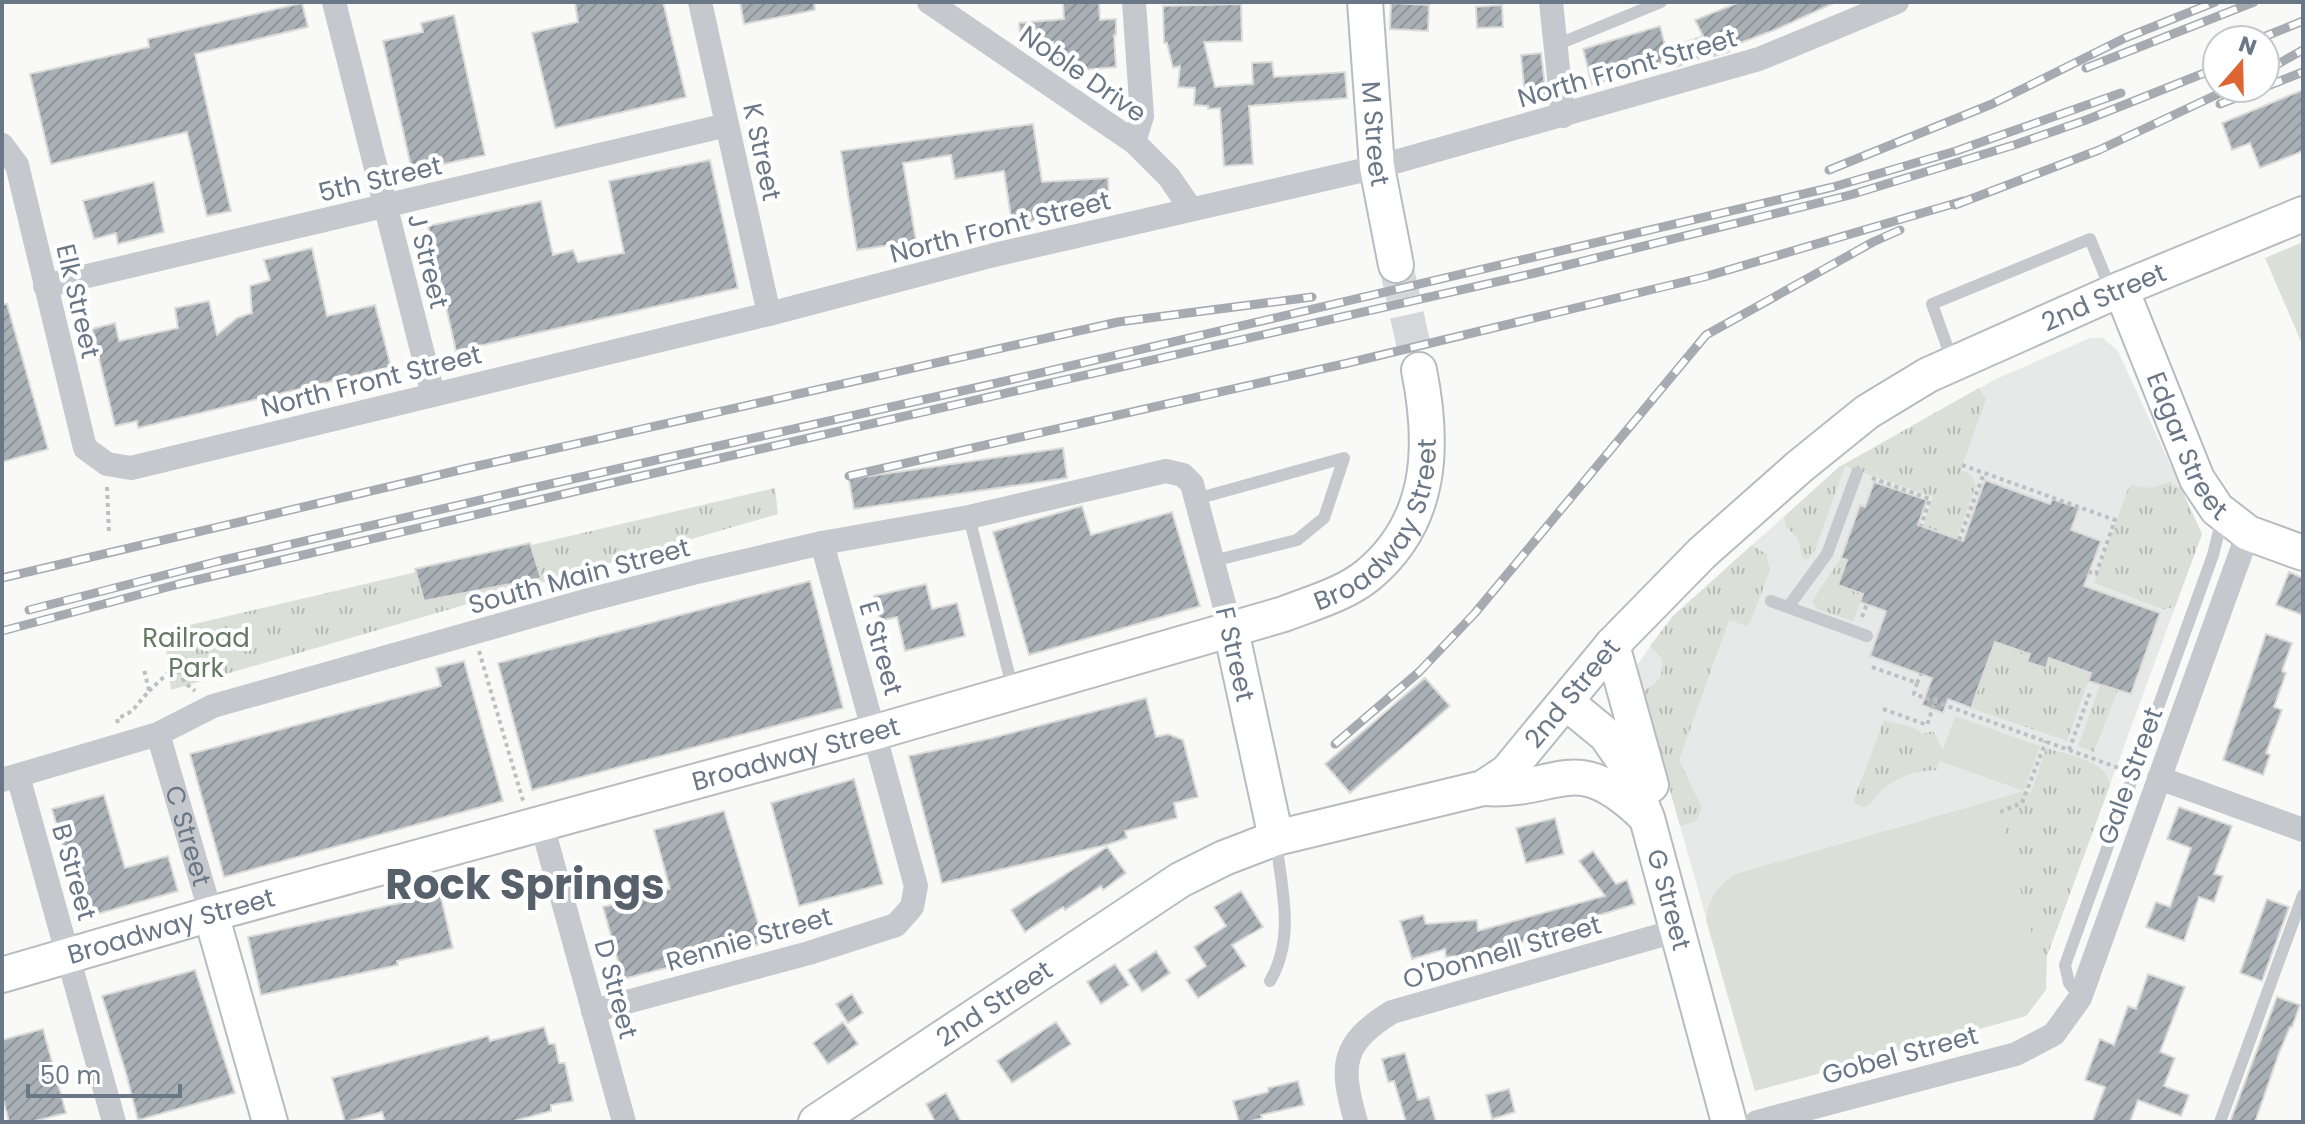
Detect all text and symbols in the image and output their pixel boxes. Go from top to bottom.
street label: Noble Drive [1012,17,1154,131]
street label: North Front Street [1513,20,1741,116]
north arrow [2201,24,2281,104]
text: N [2235,28,2261,63]
street label: M Street [1353,80,1398,189]
street label: K Street [734,100,790,204]
street label: 5th Street [315,147,445,211]
street label: North Front Street [886,182,1114,272]
street label: J Street [399,210,457,312]
street label: Elk Street [47,240,109,362]
street label: 2nd Street [2036,254,2171,340]
street label: North Front Street [257,336,485,426]
street label: Edgar Street [2138,366,2235,529]
street label: Broadway Street [1308,438,1445,619]
street label: South Main Street [464,529,694,623]
street label: E Street [850,597,912,699]
street label: F Street [1207,603,1263,705]
park label: Railroad Park [142,620,250,686]
street label: 2nd Street [1516,631,1628,756]
street label: Gale Street [2089,702,2171,850]
street label: Broadway Street [688,708,904,800]
street label: C Street [156,781,220,890]
street label: B Street [43,819,105,925]
street label: G Street [1638,845,1700,954]
district label: Rock Springs [385,855,665,914]
street label: Broadway Street [63,879,279,973]
street label: Rennie Street [662,898,836,980]
street label: O'Donnell Street [1399,906,1605,998]
street label: D Street [585,935,647,1043]
street label: 2nd Street [929,952,1059,1055]
street label: Gobel Street [1818,1017,1982,1093]
scale bar [28,1048,180,1098]
text: 50 m [40,1059,101,1092]

